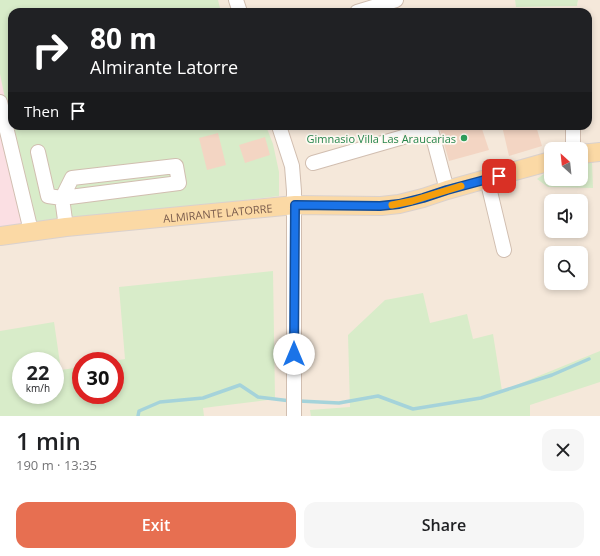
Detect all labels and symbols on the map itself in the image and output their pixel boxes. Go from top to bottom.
place label: Gimnasio Villa Las Araucarias [307,131,456,146]
marker: Gimnasio Villa Las Araucarias [459,133,469,143]
north arrow [544,142,588,186]
pin [482,159,516,193]
street label: ALMIRANTE LATORRE [162,200,273,225]
position arrow [273,333,315,375]
speed limit sign: 30 [72,352,124,404]

